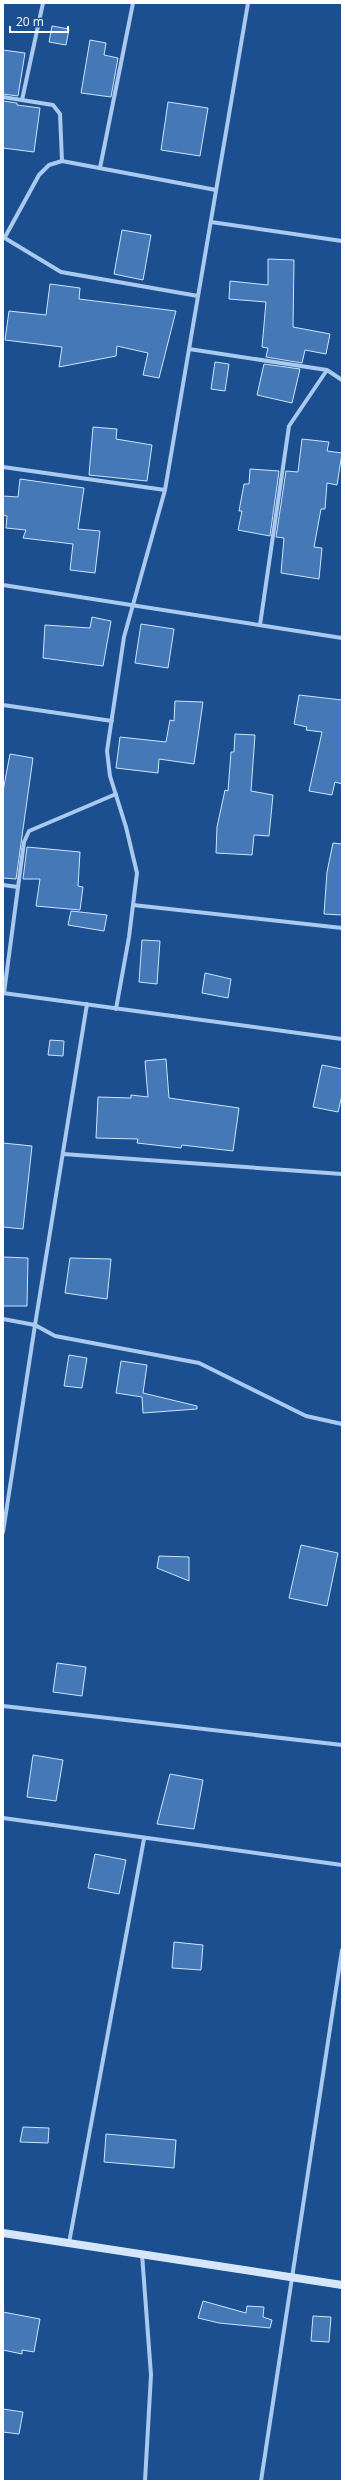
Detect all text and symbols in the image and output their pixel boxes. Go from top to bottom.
scale bar [10,8,68,34]
text: 20 m [16,13,44,30]

